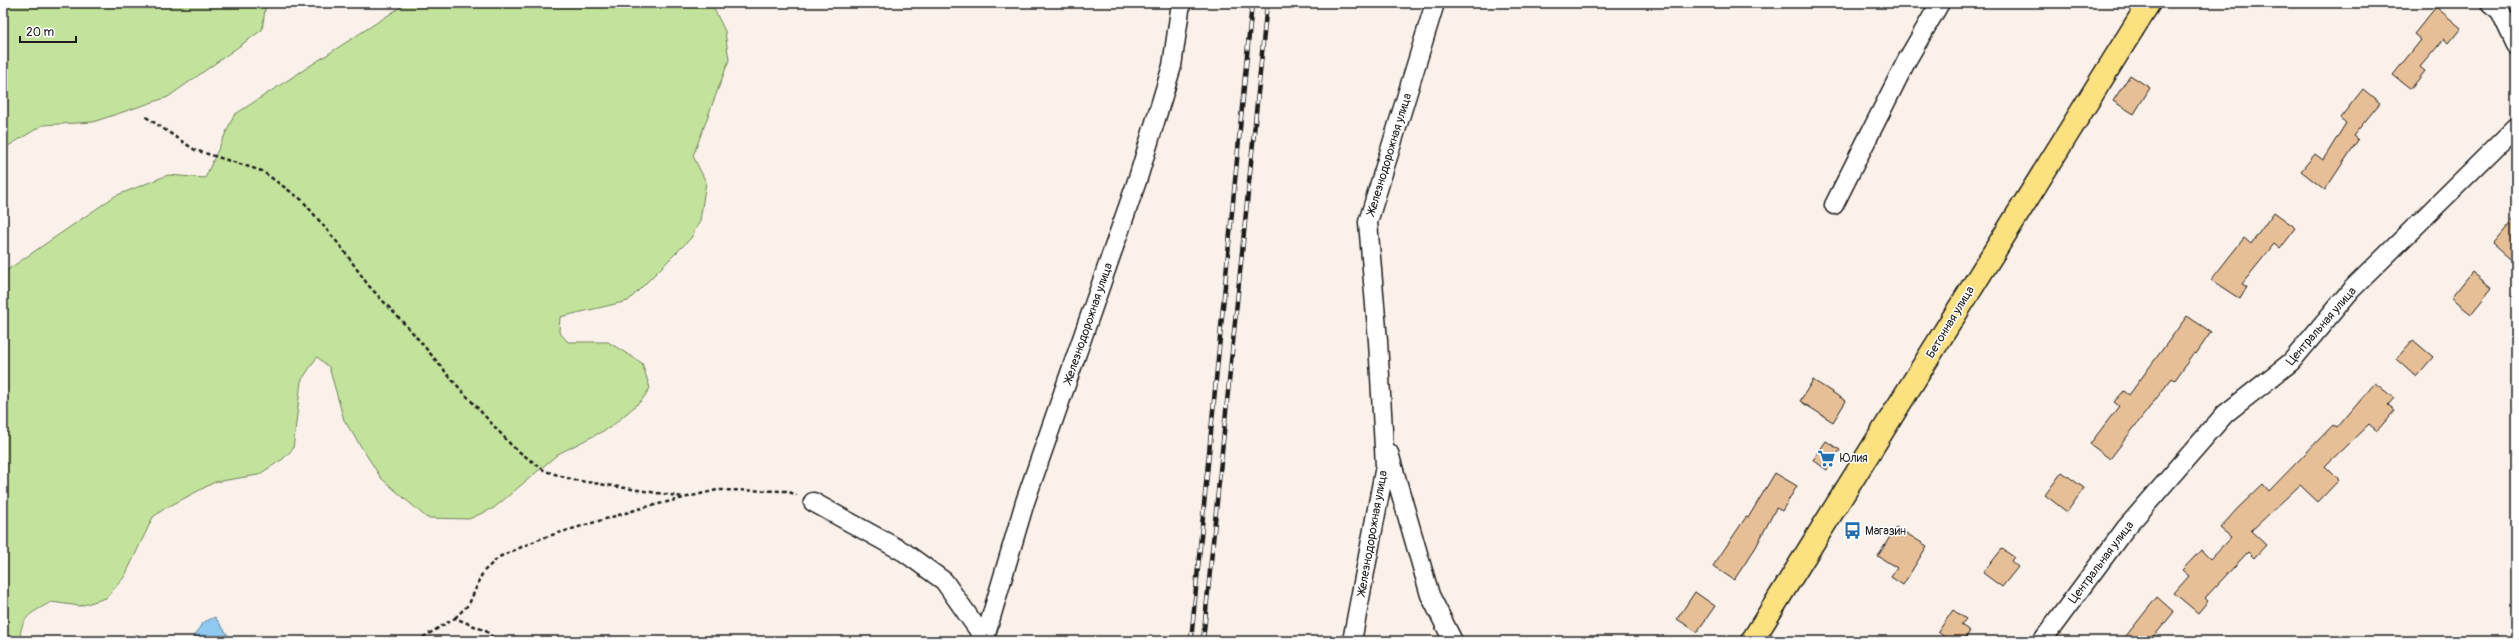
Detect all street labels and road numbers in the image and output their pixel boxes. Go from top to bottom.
street label: Железнодорожная улица [1363,91,1415,219]
street label: Железнодорожная улица [1060,260,1116,387]
street label: Бетонная улица [1923,283,1978,361]
street label: Центральная улица [2283,284,2360,369]
street label: Железнодорожная улица [1354,469,1391,599]
street label: Центральная улица [2066,518,2137,606]

